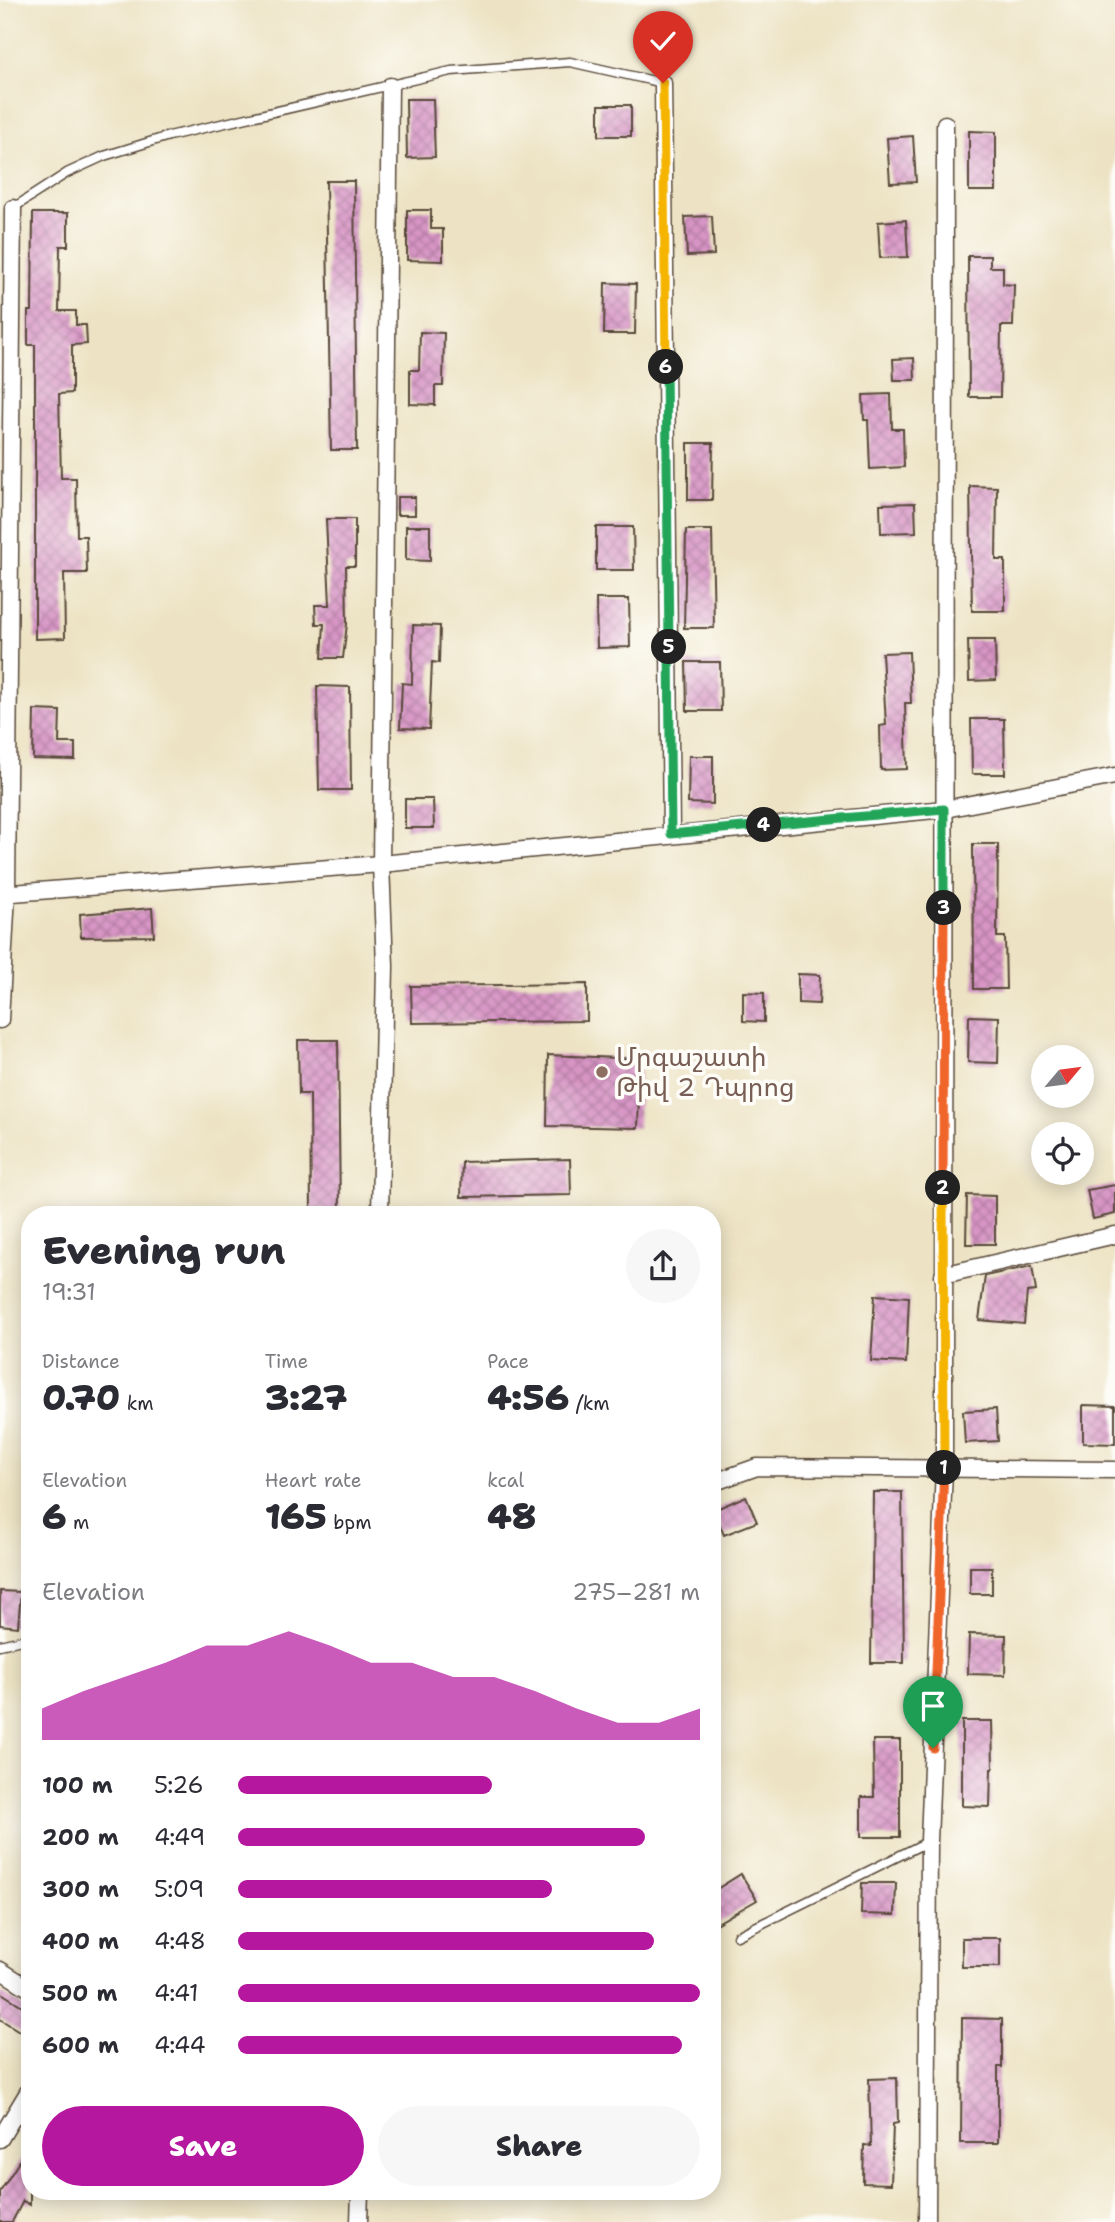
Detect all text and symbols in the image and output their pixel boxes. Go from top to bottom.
pin [633,11,693,83]
icon: check [644,22,682,60]
pin: 6 [648,350,684,384]
text: 6 [659,354,672,379]
pin: 5 [652,630,686,664]
text: 5 [663,634,674,659]
pin: 4 [746,808,782,842]
text: 4 [757,812,770,837]
pin: 3 [926,890,962,926]
text: 3 [937,895,950,920]
place label: Մրգաշատի Թիվ 2 Դպրոց [616,1039,795,1104]
north arrow [1031,1045,1094,1108]
map controls [1031,1045,1094,1185]
marker: Մրգաշատի Թիվ 2 Դպրոց [594,1064,610,1080]
button: locate [1031,1122,1094,1185]
pin: 2 [926,1170,960,1206]
text: 2 [936,1175,949,1200]
text: Evening run [42,1225,285,1276]
button: share [626,1229,700,1303]
text: 19:31 [42,1277,96,1307]
text: Distance [42,1349,120,1374]
text: Time [265,1349,308,1374]
text: Pace [487,1349,529,1374]
text: 0.70 [42,1374,120,1421]
text: 3:27 [265,1374,347,1421]
text: 4:56 [487,1374,569,1421]
text: km [120,1391,154,1416]
text: /km [569,1391,610,1416]
pin: 1 [926,1450,962,1486]
text: 1 [939,1455,948,1480]
text: Elevation [42,1468,127,1493]
text: Heart rate [265,1468,361,1493]
text: kcal [487,1468,524,1493]
text: 6 [42,1493,67,1540]
text: 165 [265,1493,327,1540]
text: 48 [487,1493,536,1540]
text: m [67,1510,89,1535]
text: bpm [327,1510,372,1535]
text: Elevation [42,1577,145,1607]
text: 275–281 m [572,1577,700,1607]
pin [903,1676,963,1748]
icon: arrive [914,1687,952,1725]
text: 100 m [42,1770,113,1800]
text: 5:26 [154,1770,204,1800]
text: 200 m [42,1822,119,1852]
text: 4:49 [154,1822,205,1852]
text: 300 m [42,1874,119,1904]
text: 5:09 [154,1874,204,1904]
text: 400 m [42,1926,119,1956]
text: 4:48 [154,1926,206,1956]
text: 500 m [42,1978,117,2008]
text: 4:41 [154,1978,199,2008]
text: 600 m [42,2030,119,2060]
text: 4:44 [154,2030,206,2060]
button: Save [42,2106,364,2186]
button: Share [378,2106,700,2186]

